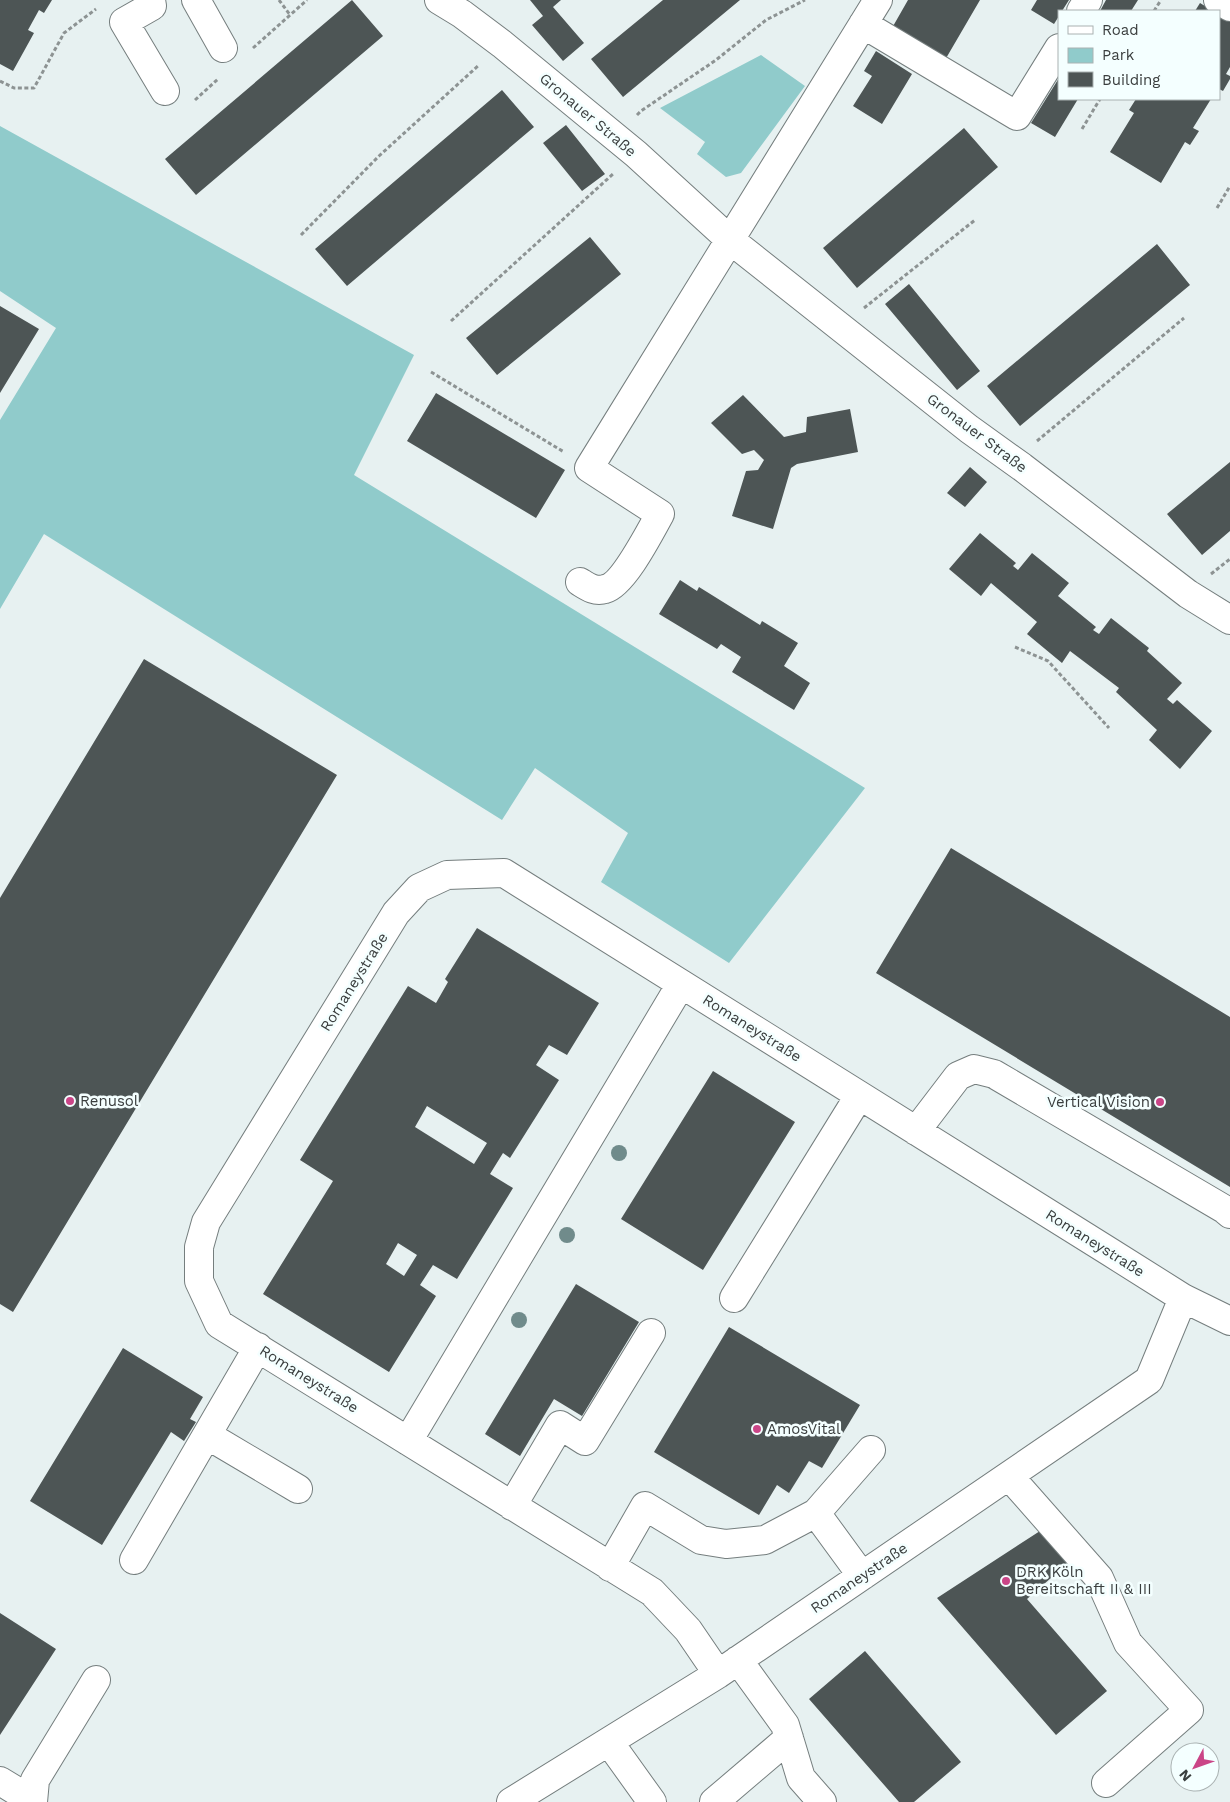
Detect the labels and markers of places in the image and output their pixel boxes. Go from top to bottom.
place label: Renusol [80,1092,139,1110]
place label: Vertical Vision [1047,1093,1150,1111]
marker: Renusol [64,1095,76,1107]
marker: Vertical Vision [1154,1096,1166,1108]
place label: AmosVital [767,1420,841,1438]
marker: AmosVital [751,1423,763,1435]
place label: DRK Köln Bereitschaft II & III [1016,1563,1152,1598]
marker: DRK Köln Bereitschaft II & III [1000,1575,1012,1587]

